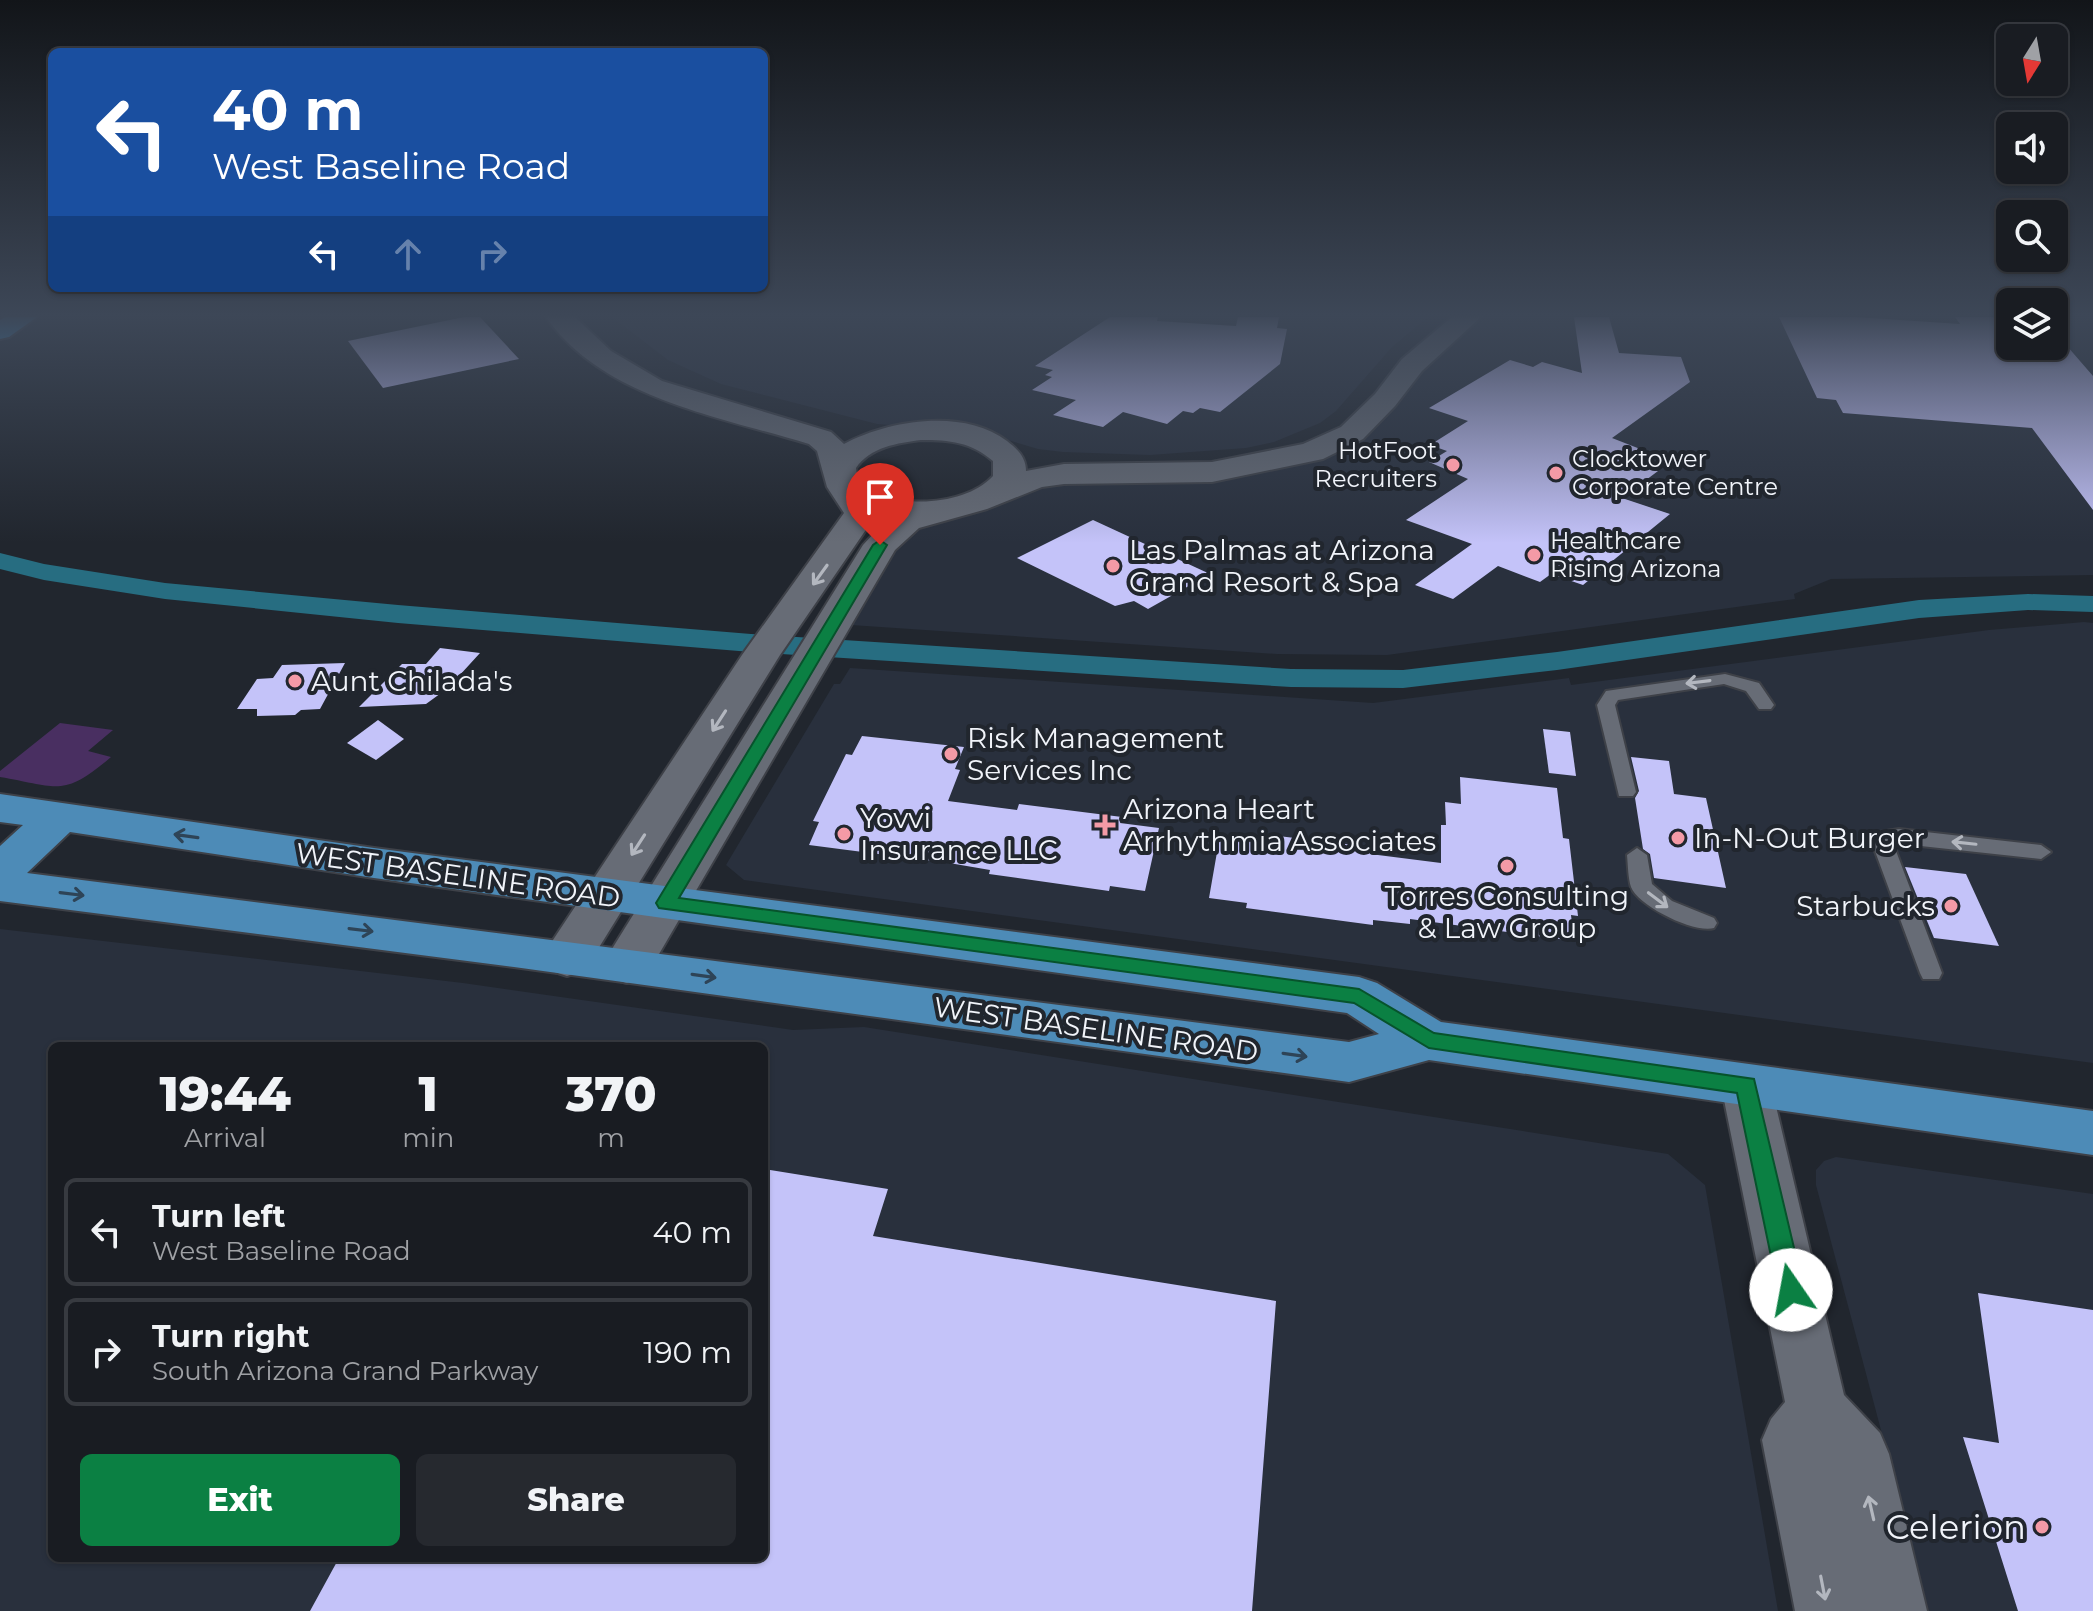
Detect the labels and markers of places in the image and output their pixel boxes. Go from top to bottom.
place label: HotFoot Recruiters [1315,436,1437,493]
place label: Clocktower Corporate Centre [1572,444,1778,501]
marker: HotFoot Recruiters [1444,456,1462,474]
pin [846,463,914,545]
marker: Clocktower Corporate Centre [1547,464,1565,482]
place label: Healthcare Rising Arizona [1550,526,1722,583]
place label: Las Palmas at Arizona Grand Resort & Spa [1129,533,1435,599]
marker: Healthcare Rising Arizona [1525,546,1543,564]
marker: Las Palmas at Arizona Grand Resort & Spa [1104,557,1122,575]
place label: Aunt Chilada's [311,664,512,698]
marker: Aunt Chilada's [286,672,304,690]
place label: Risk Management Services Inc [967,721,1224,787]
marker: Risk Management Services Inc [942,745,960,763]
place label: Arizona Heart Arrhythmia Associates [1123,792,1436,858]
place label: Yovvi Insurance LLC [860,801,1058,867]
marker: Arizona Heart Arrhythmia Associates [1094,814,1116,836]
place label: In-N-Out Burger [1694,821,1925,855]
marker: Yovvi Insurance LLC [835,825,853,843]
marker: In-N-Out Burger [1669,829,1687,847]
marker: Torres Consulting & Law Group [1498,857,1516,875]
place label: Torres Consulting & Law Group [1385,879,1629,945]
place label: Starbucks [1796,889,1935,923]
marker: Starbucks [1942,897,1960,915]
place label: Celerion [1886,1506,2026,1548]
marker: Celerion [2033,1518,2051,1536]

